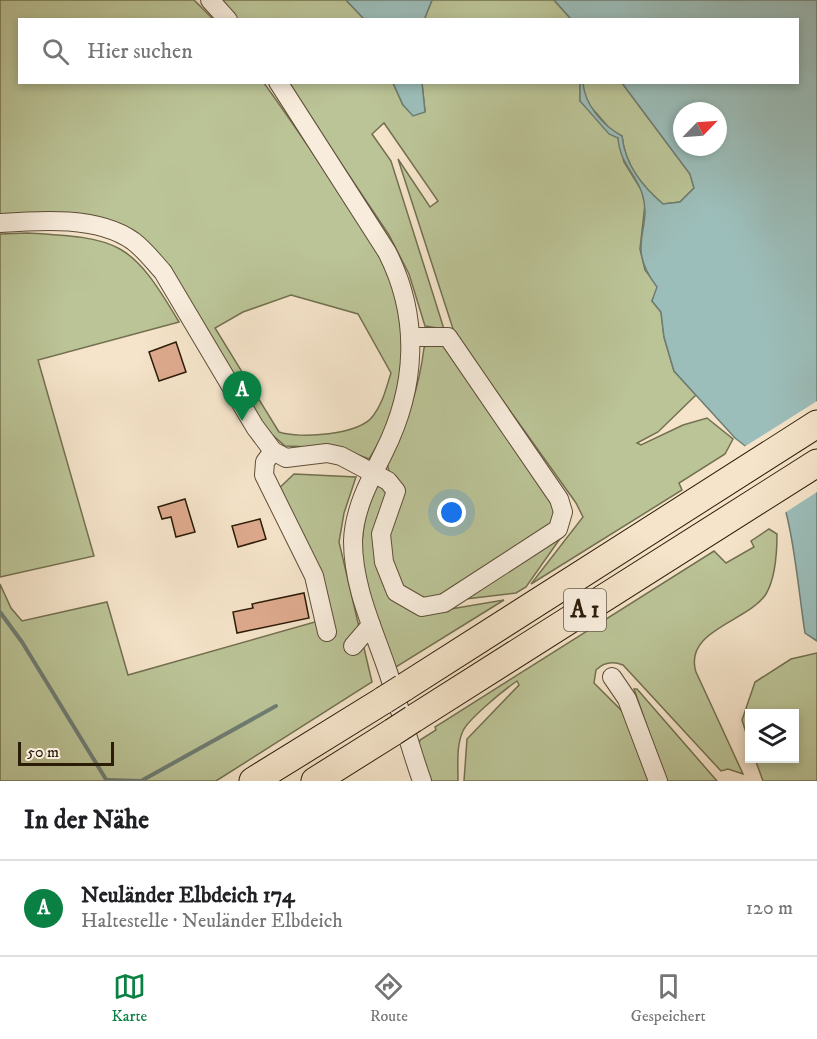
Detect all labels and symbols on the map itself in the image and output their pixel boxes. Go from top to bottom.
north arrow [673,102,727,156]
pin: A [222,372,262,421]
your location [437,498,466,527]
road number: A 1 [564,589,606,631]
scale bar [18,739,114,766]

